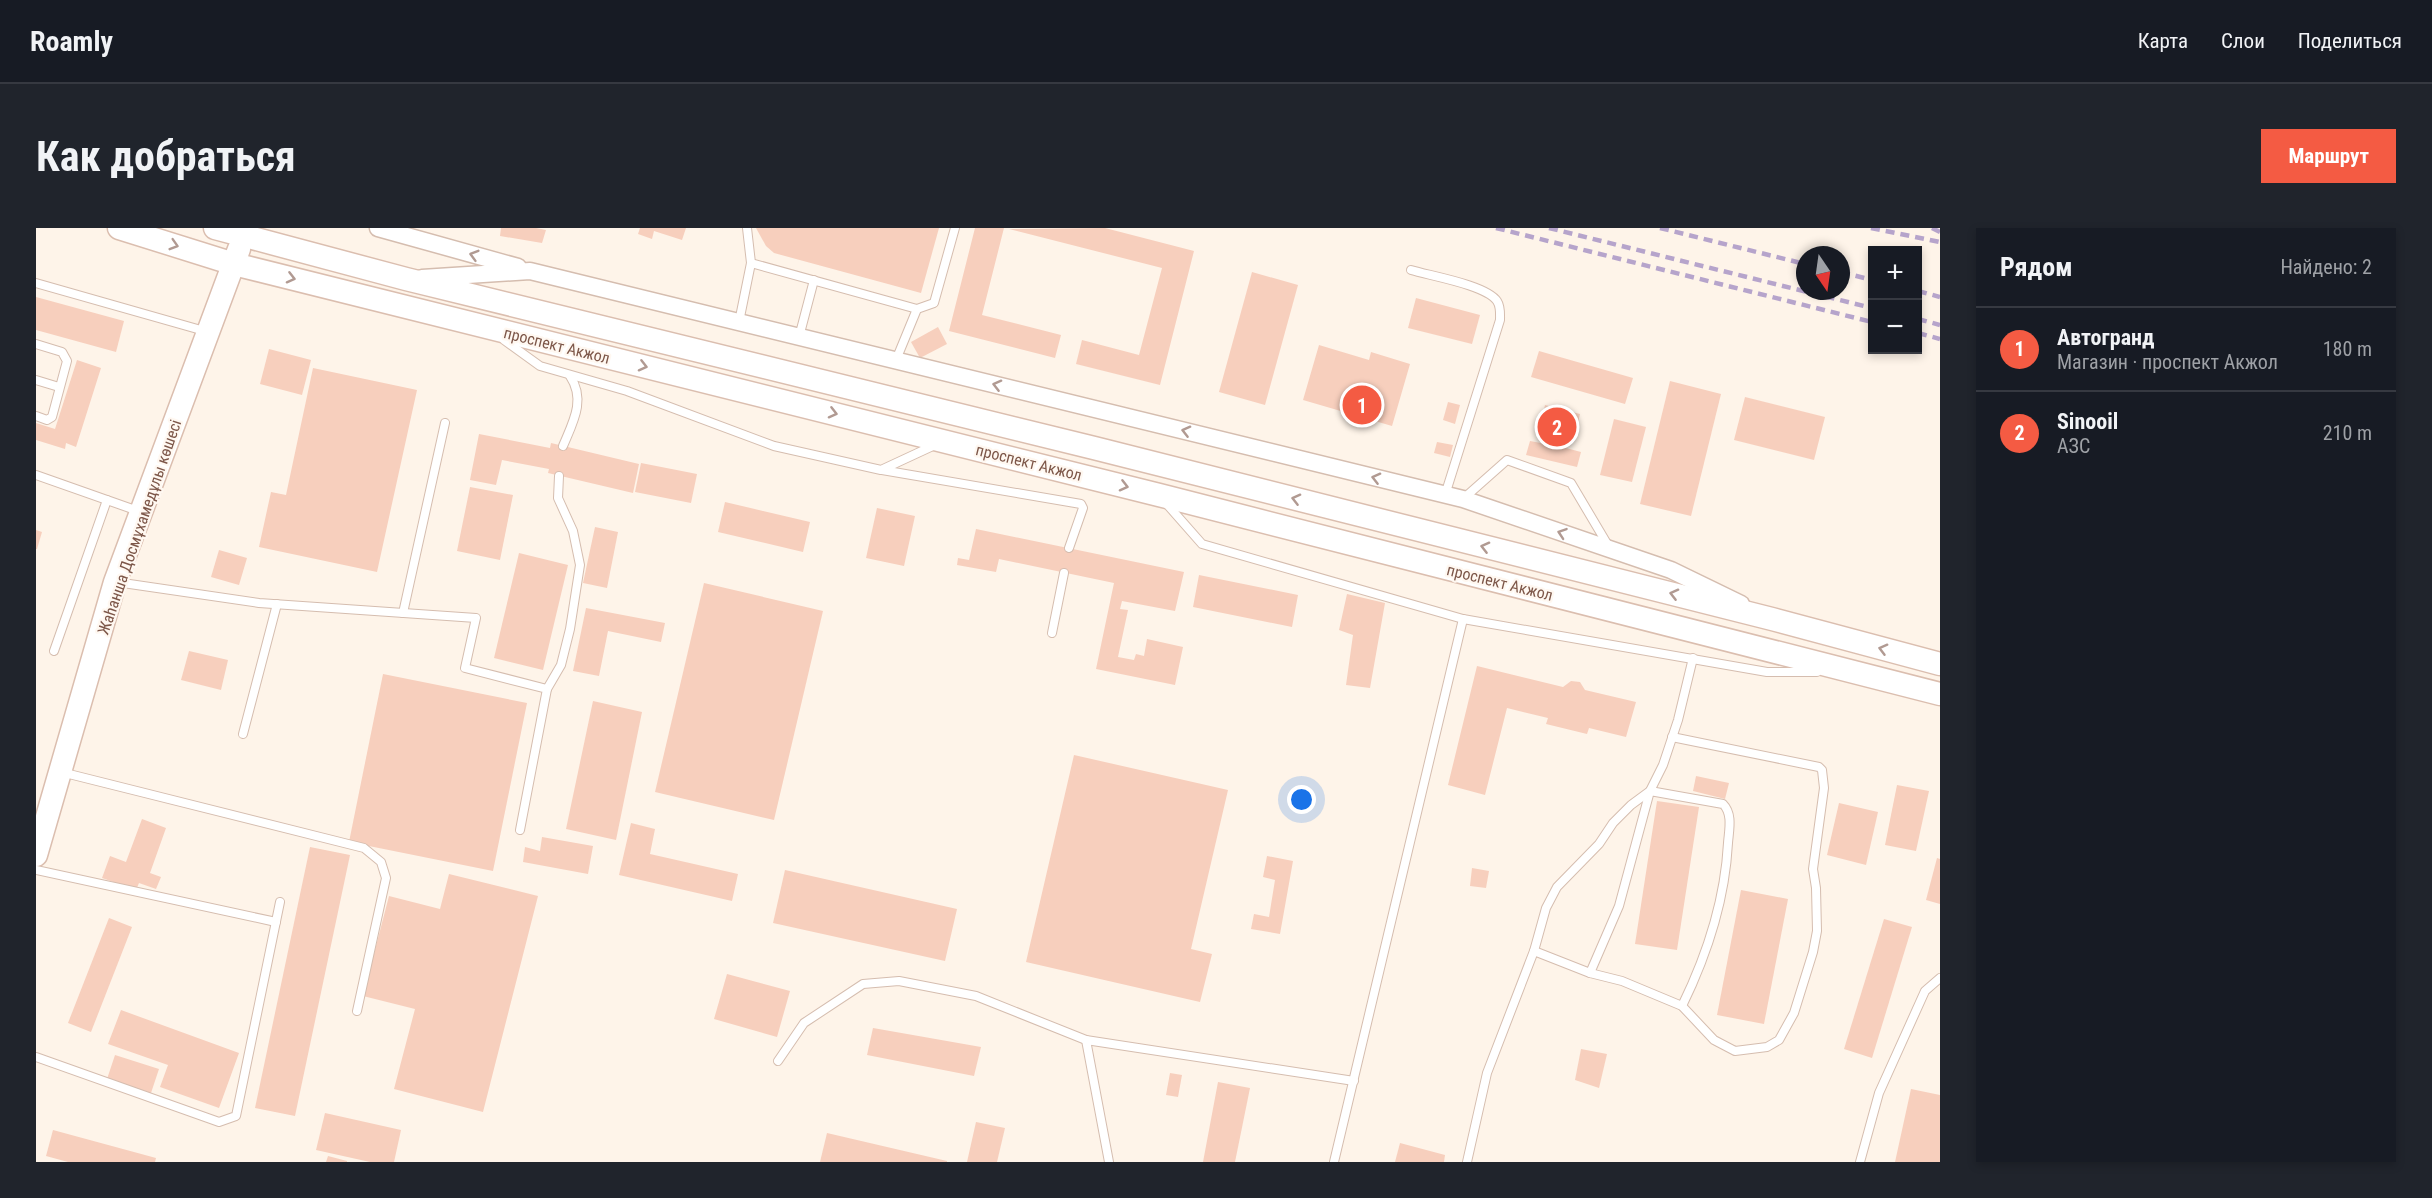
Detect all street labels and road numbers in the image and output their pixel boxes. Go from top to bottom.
street label: проспект Акжол [502,323,612,368]
street label: Жаһанша Досмұхамедұлы көшесі [94,417,185,637]
street label: проспект Акжол [974,440,1084,485]
street label: проспект Акжол [1445,560,1555,605]

